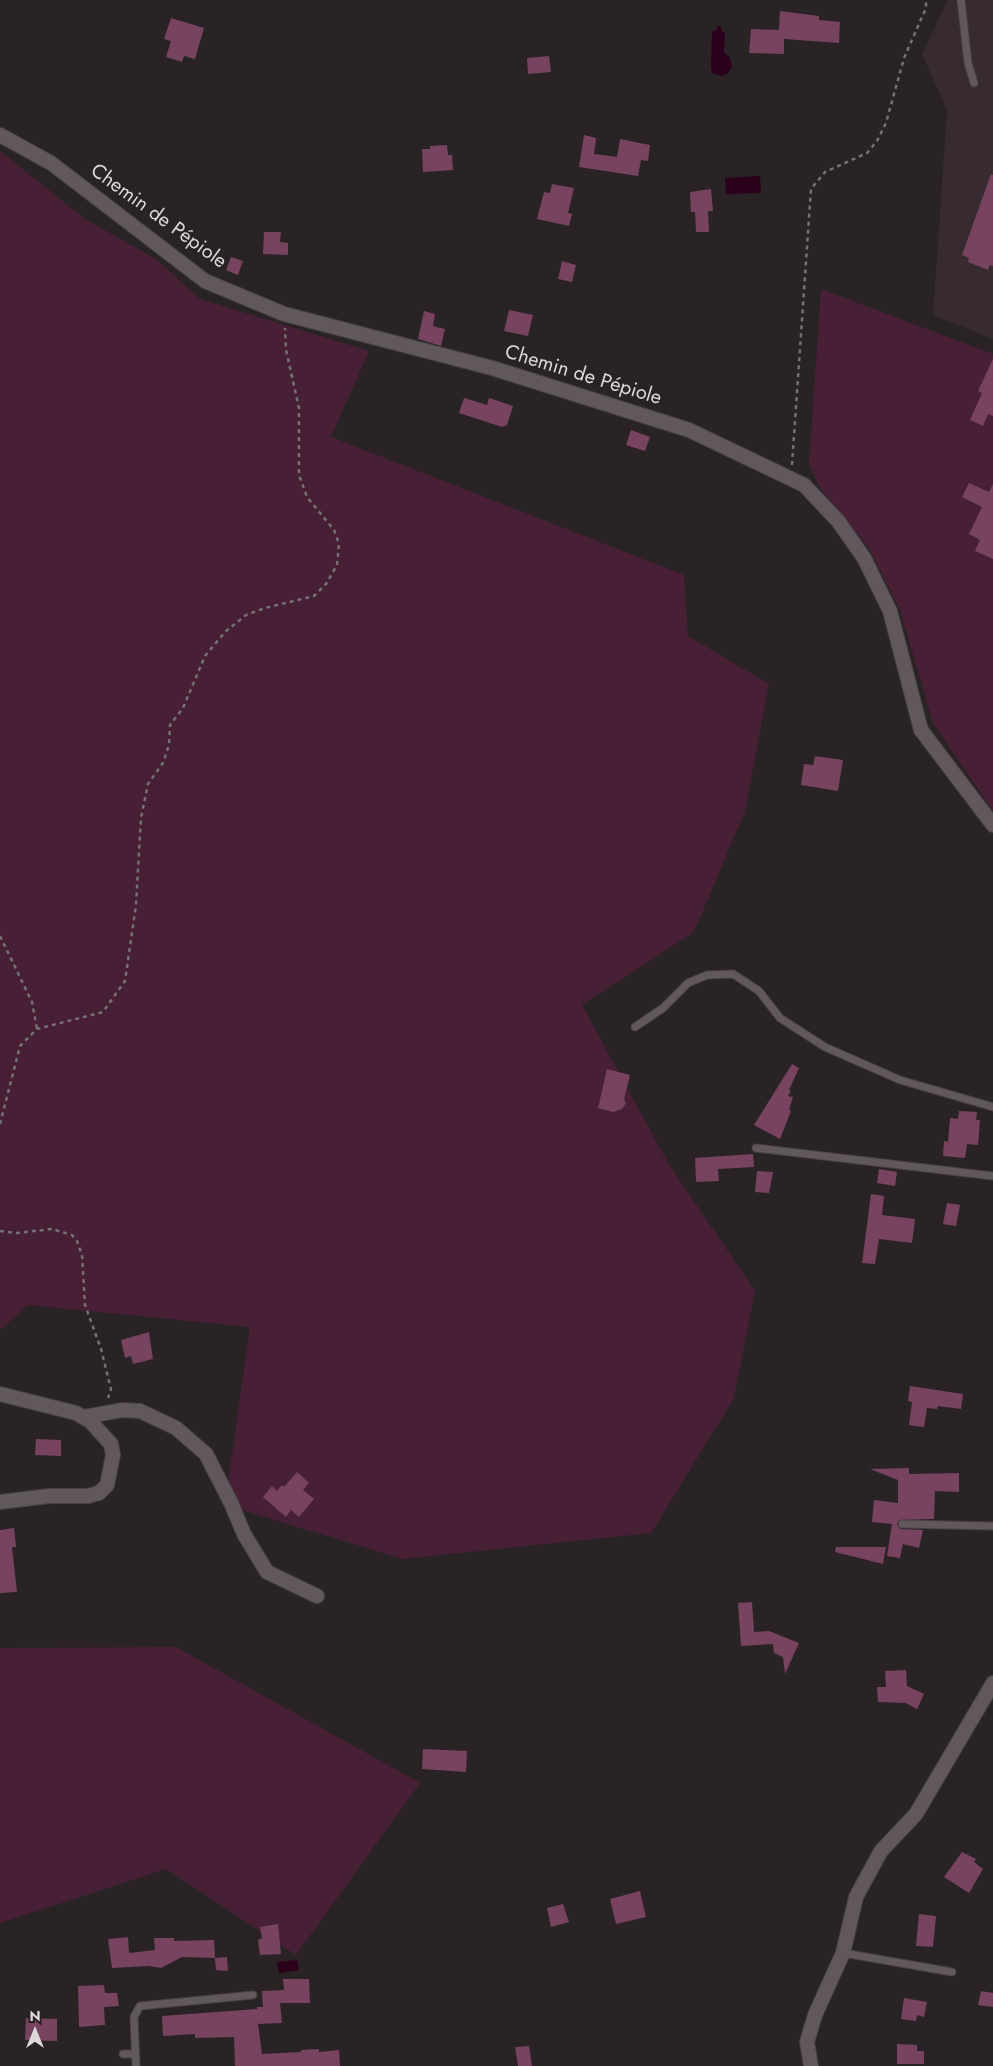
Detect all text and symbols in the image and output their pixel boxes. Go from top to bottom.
street label: Chemin de Pépiole [85,160,231,274]
street label: Chemin de Pépiole [502,341,664,411]
north arrow [10,2006,60,2056]
text: N [29,2006,41,2026]

